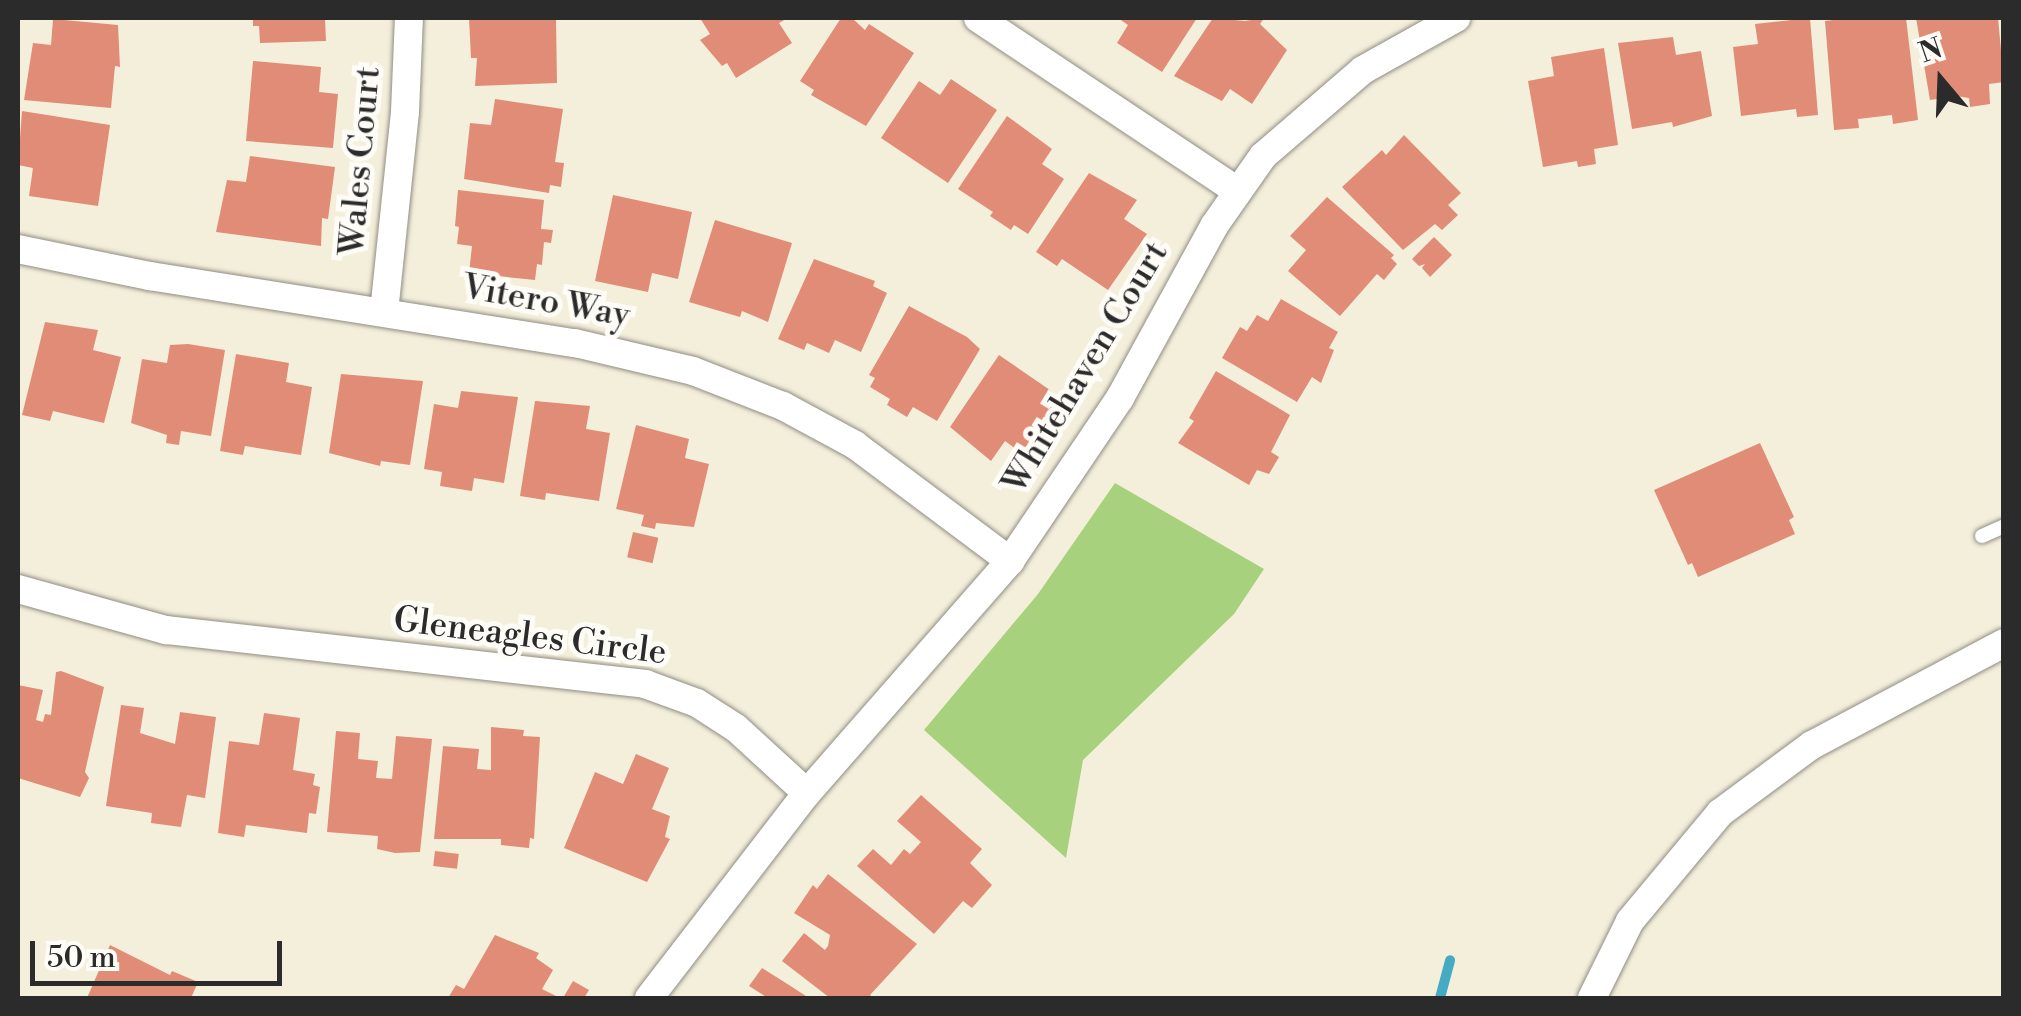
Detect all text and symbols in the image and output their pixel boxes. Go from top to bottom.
north arrow [1891,30,1991,130]
text: N [1915,31,1947,71]
street label: Wales Court [332,65,390,257]
street label: Whitehaven Court [994,234,1178,502]
street label: Vitero Way [459,267,633,337]
street label: Gleneagles Circle [391,599,669,675]
scale bar [35,921,288,983]
text: 50 m [47,939,116,977]

